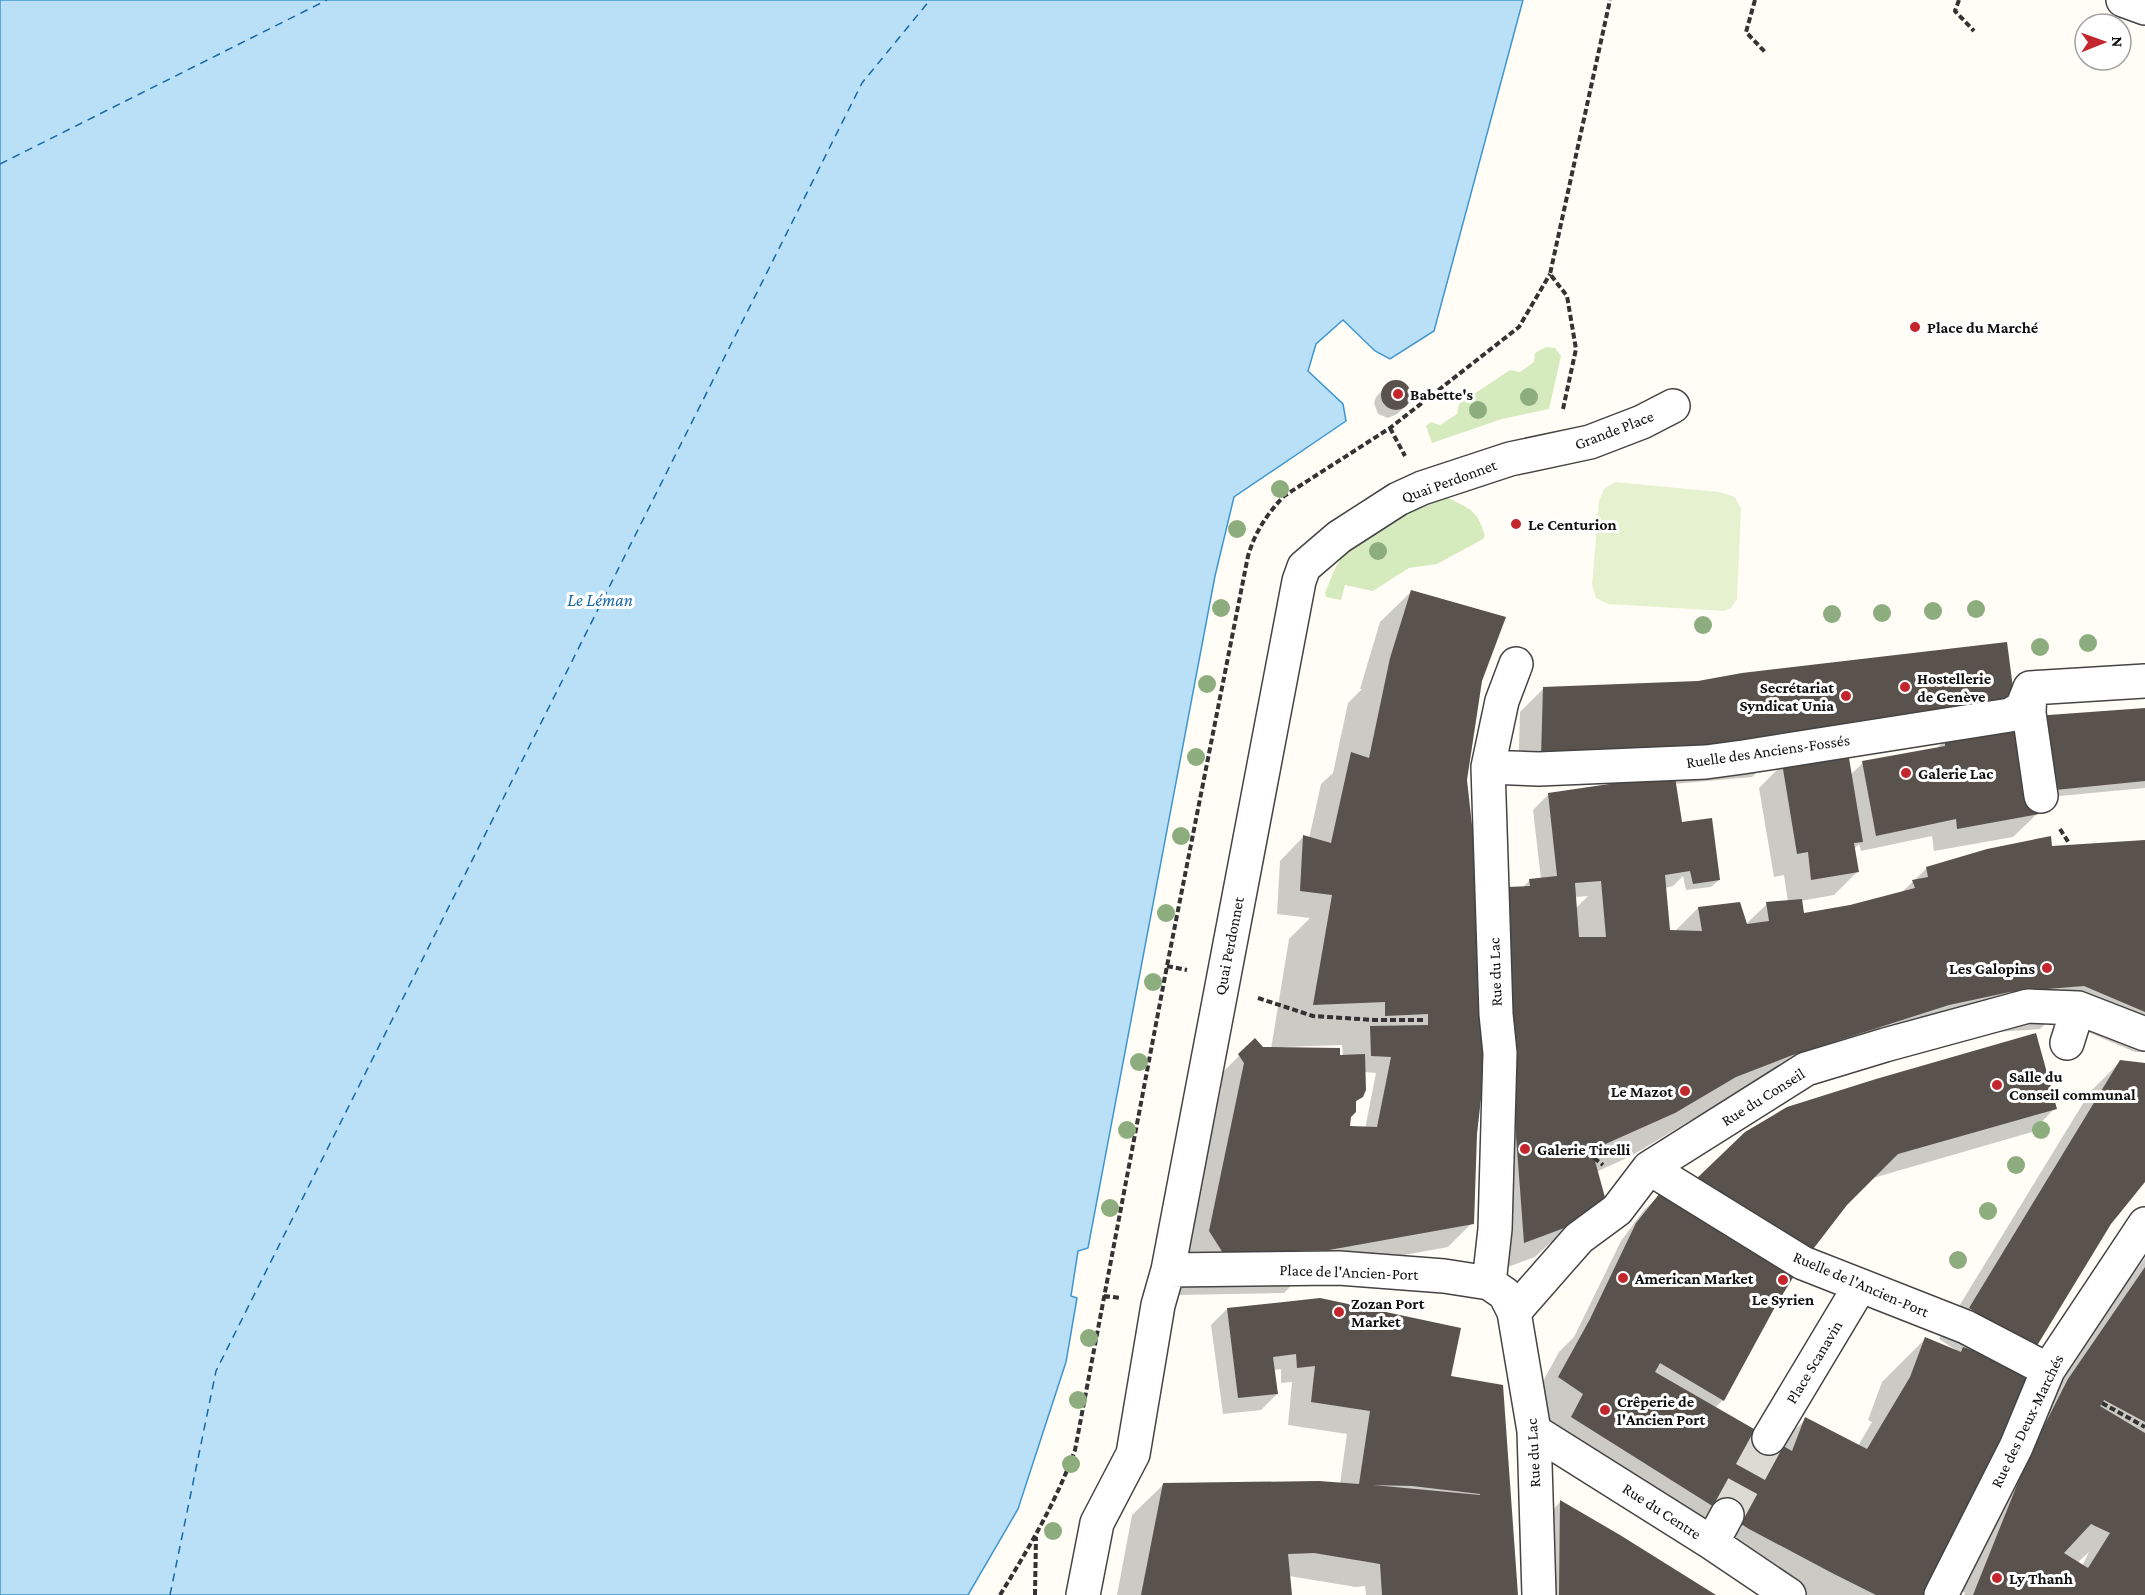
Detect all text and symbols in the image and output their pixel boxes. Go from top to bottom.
north arrow [2073,12,2133,72]
text: N [2109,36,2126,47]
place label: Place du Marché [1927,319,2039,336]
marker: Place du Marché [1908,320,1922,334]
place label: Babette's [1410,386,1474,403]
marker: Babette's [1391,387,1405,401]
street label: Grande Place [1572,407,1656,453]
street label: Quai Perdonnet [1399,456,1499,506]
place label: Le Centurion [1528,516,1617,533]
marker: Le Centurion [1509,517,1523,531]
water label: Le Léman [567,590,633,610]
place label: Hostellerie de Genève [1917,670,1992,705]
place label: Secrétariat Syndicat Unia [1739,679,1834,714]
marker: Hostellerie de Genève [1898,680,1912,694]
marker: Secrétariat Syndicat Unia [1839,689,1853,703]
street label: Ruelle des Anciens-Fossés [1685,731,1851,771]
place label: Galerie Lac [1918,765,1993,782]
marker: Galerie Lac [1899,766,1913,780]
street label: Quai Perdonnet [1211,895,1247,997]
street label: Rue du Lac [1485,937,1505,1007]
place label: Les Galopins [1949,960,2035,977]
marker: Les Galopins [2040,961,2054,975]
street label: Rue du Conseil [1718,1065,1808,1129]
place label: Salle du Conseil communal [2009,1068,2136,1103]
marker: Salle du Conseil communal [1990,1078,2004,1092]
place label: Le Mazot [1611,1083,1673,1100]
marker: Le Mazot [1678,1084,1692,1098]
place label: Galerie Tirelli [1537,1141,1631,1158]
marker: Galerie Tirelli [1518,1142,1532,1156]
street label: Ruelle de l'Ancien-Port [1791,1248,1932,1321]
street label: Place de l'Ancien-Port [1279,1261,1419,1283]
place label: American Market [1634,1270,1754,1287]
marker: American Market [1616,1271,1630,1285]
marker: Le Syrien [1776,1273,1790,1287]
place label: Le Syrien [1752,1291,1814,1308]
place label: Zozan Port Market [1351,1295,1425,1330]
marker: Zozan Port Market [1332,1305,1346,1319]
street label: Place Scanavin [1783,1317,1846,1407]
street label: Rue des Deux-Marchés [1987,1352,2067,1490]
place label: Crêperie de l'Ancien Port [1617,1393,1706,1428]
marker: Crêperie de l'Ancien Port [1598,1403,1612,1417]
street label: Rue du Lac [1523,1418,1543,1488]
street label: Rue du Centre [1620,1479,1704,1543]
place label: Ly Thanh [2009,1570,2073,1587]
marker: Ly Thanh [1990,1571,2004,1585]

